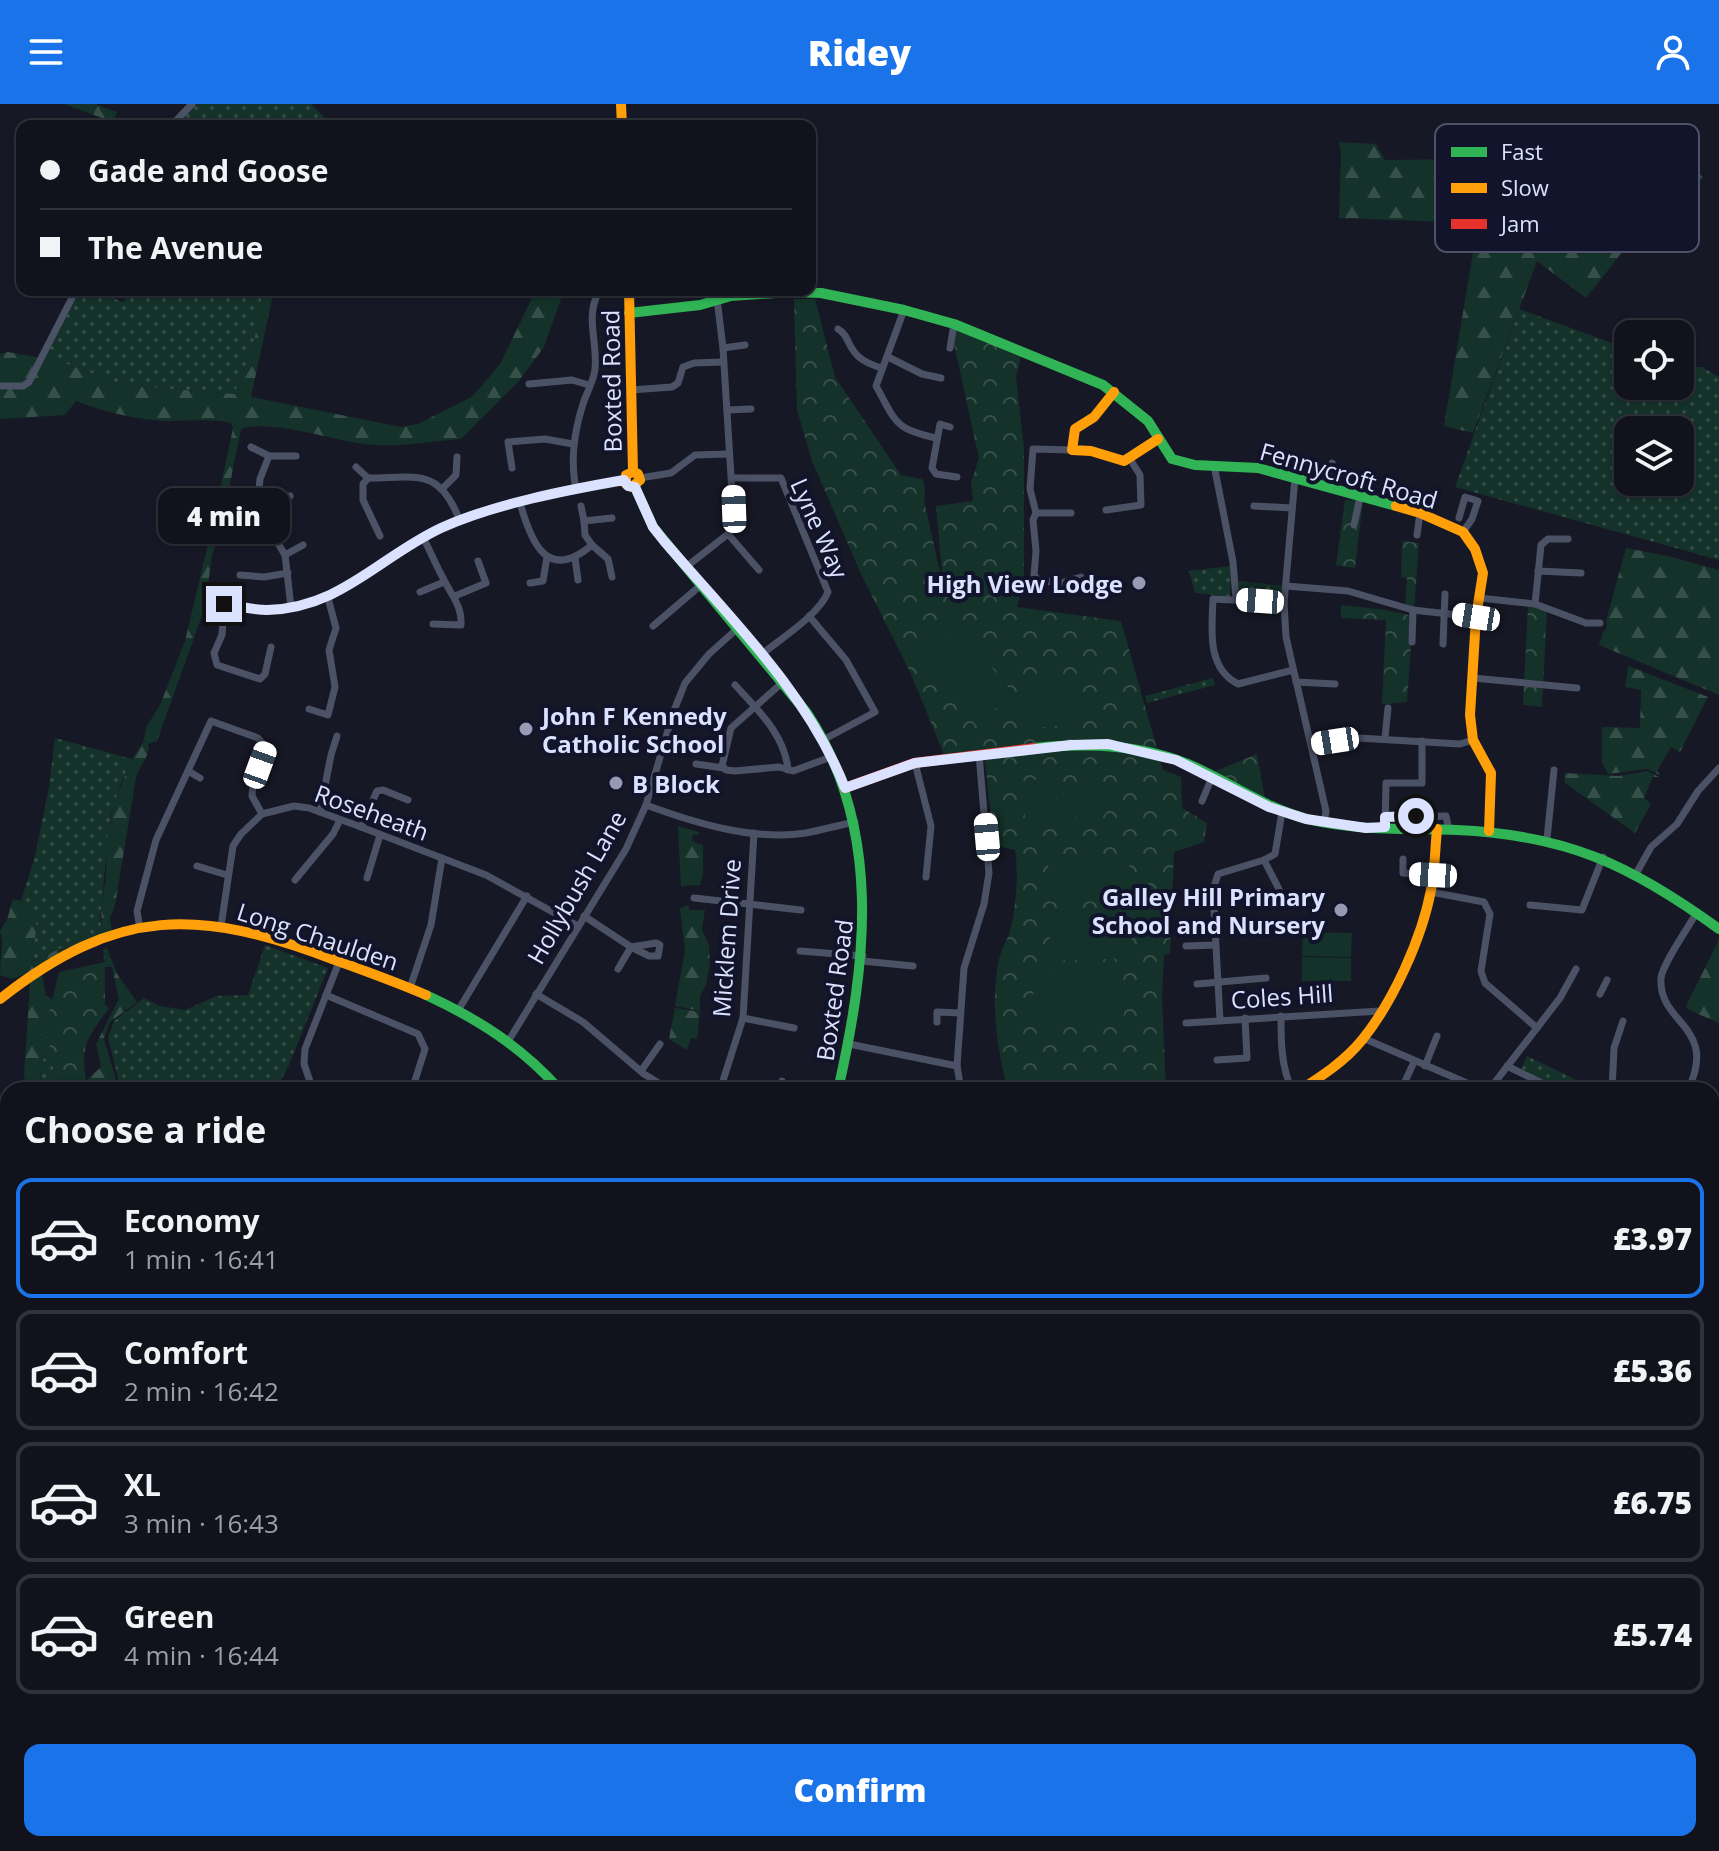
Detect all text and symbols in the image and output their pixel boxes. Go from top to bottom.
text: Ridey [808,28,911,77]
icon: menu [24,30,68,74]
icon: person [1651,30,1695,74]
legend [1435,124,1699,252]
text: Fast [1501,136,1543,166]
text: Gade and Goose [88,150,328,191]
text: Slow [1501,172,1549,202]
text: Jam [1499,208,1540,238]
text: The Avenue [88,227,263,268]
street label: Boxted Road [593,309,629,453]
map controls [1614,320,1694,496]
button: locate [1614,320,1694,400]
button: layers [1614,416,1694,496]
street label: Fennycroft Road [1256,434,1442,516]
street label: Lyne Way [783,473,857,584]
car [721,485,747,533]
callout: 4 min [158,488,290,544]
text: 4 min [187,498,261,534]
place label: High View Lodge [927,567,1123,600]
marker: High View Lodge [1130,574,1148,592]
route end [206,586,242,622]
car [1235,587,1285,615]
car [1450,601,1502,633]
place label: John F Kennedy Catholic School [540,699,727,760]
marker: John F Kennedy Catholic School [517,720,535,738]
car [1309,725,1361,757]
car [241,738,279,792]
place label: B Block [632,767,720,800]
marker: B Block [607,774,625,792]
street label: Roseheath [310,776,434,848]
route start [1398,798,1434,834]
street label: Hollybush Lane [519,804,633,970]
car [973,812,1001,862]
street label: Micklem Drive [704,858,748,1018]
car [1408,862,1458,888]
place label: Galley Hill Primary School and Nursery [1092,880,1325,941]
street label: Long Chaulden [233,894,403,978]
marker: Galley Hill Primary School and Nursery [1332,901,1350,919]
street label: Boxted Road [808,917,860,1063]
street label: Coles Hill [1230,976,1334,1016]
text: Choose a ride [24,1105,266,1154]
text: Economy [124,1200,260,1241]
icon: car [28,1202,100,1274]
text: £3.97 [1613,1218,1692,1259]
text: 1 min · 16:41 [124,1241,279,1277]
text: Comfort [124,1332,248,1373]
icon: car [28,1334,100,1406]
text: £5.36 [1613,1350,1692,1391]
text: 2 min · 16:42 [124,1373,279,1409]
text: XL [124,1464,161,1505]
icon: car [28,1466,100,1538]
text: £6.75 [1613,1482,1692,1523]
text: 3 min · 16:43 [124,1505,279,1541]
text: Green [124,1596,215,1637]
icon: car [28,1598,100,1670]
text: £5.74 [1613,1614,1692,1655]
text: 4 min · 16:44 [124,1637,279,1673]
button: Confirm [24,1744,1696,1836]

